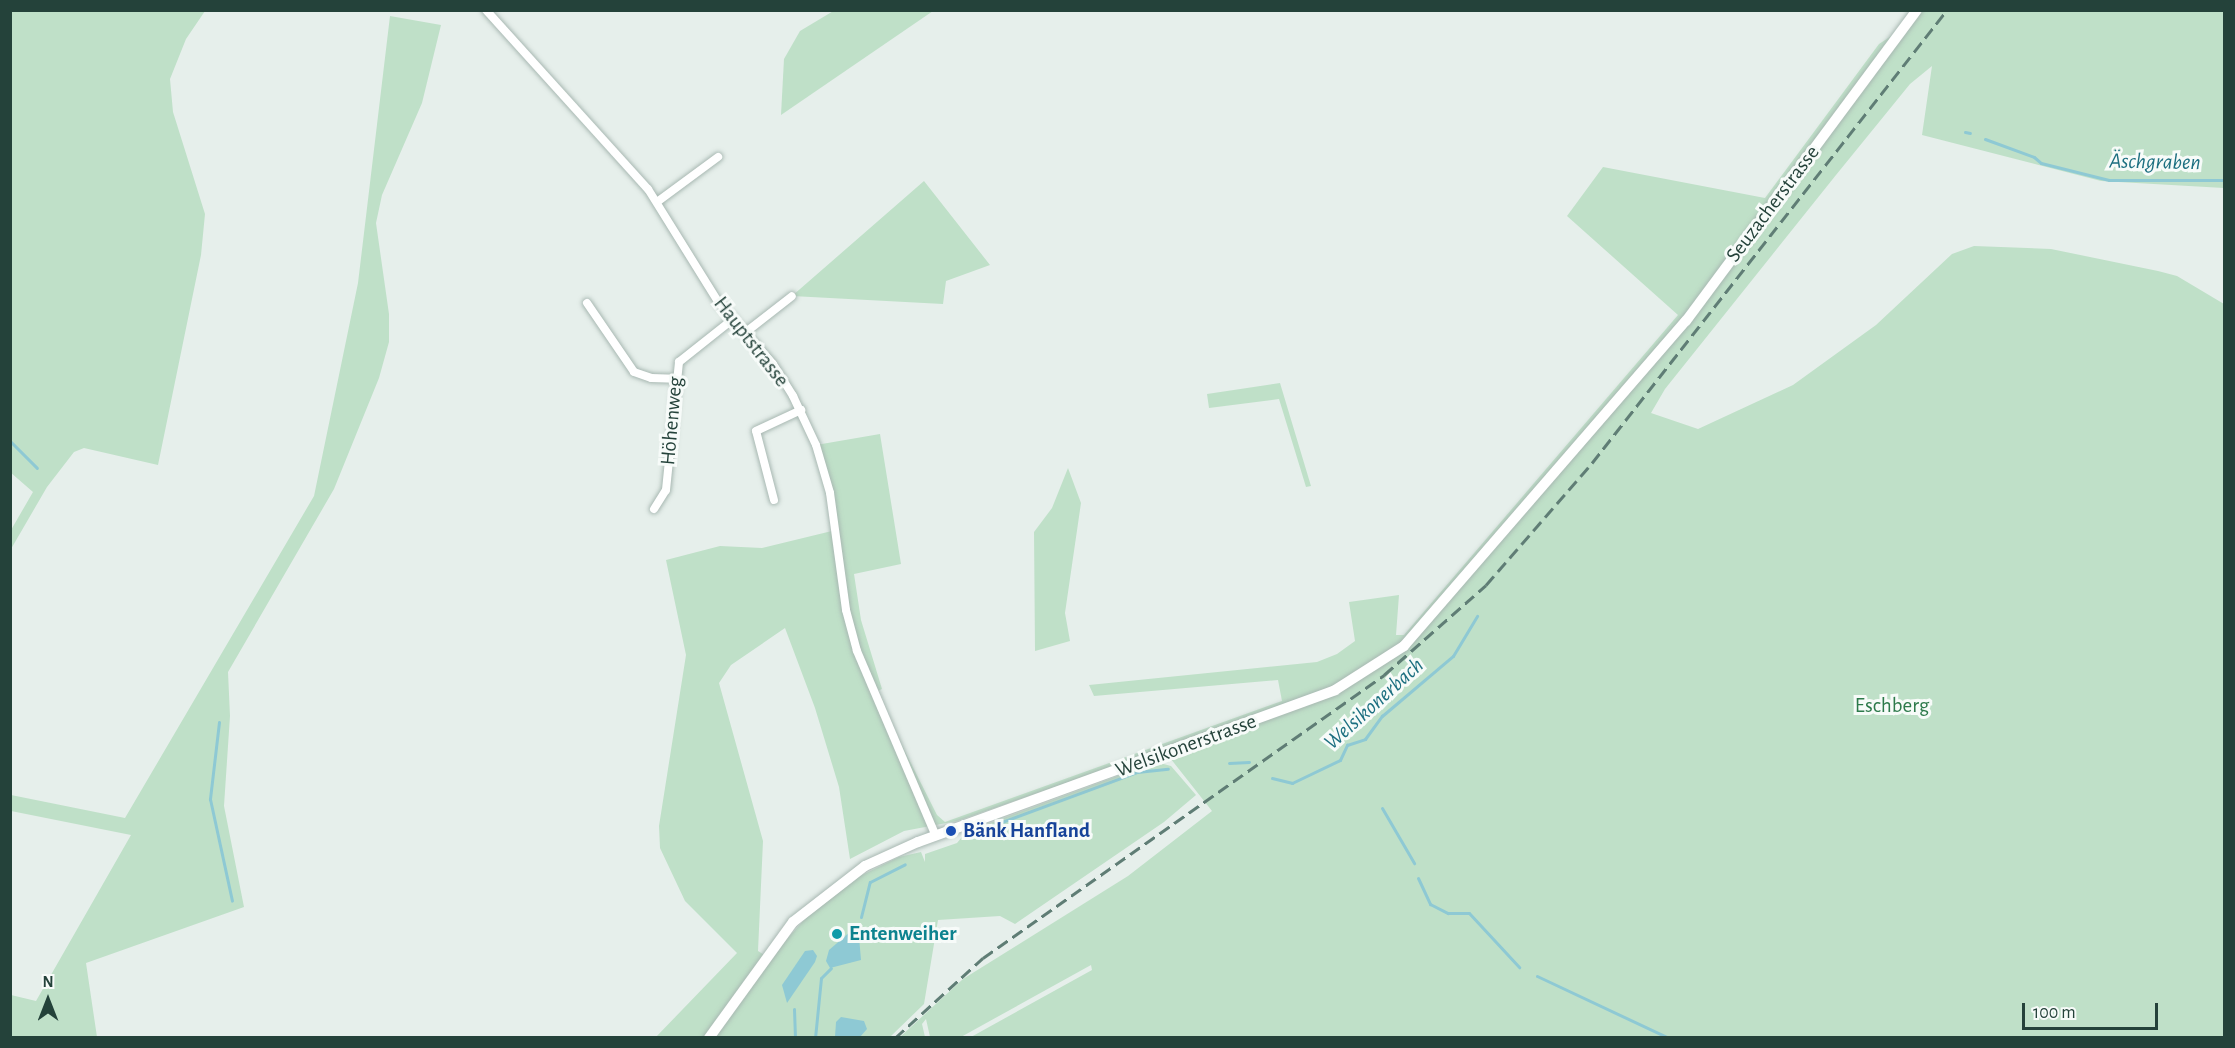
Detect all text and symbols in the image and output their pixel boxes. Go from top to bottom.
street label: Seuzacherstrasse [1721,141,1825,267]
water label: Äschgraben [2109,148,2201,176]
street label: Hauptstrasse [708,292,794,392]
street label: Höhenweg [656,376,688,466]
water label: Welsikonerbach [1319,652,1429,756]
park label: Eschberg [1855,693,1929,719]
street label: Welsikonerstrasse [1112,709,1260,783]
place label: Bänk Hanfland [963,818,1090,844]
marker: Bänk Hanfland [944,824,958,838]
place label: Entenweiher [849,921,956,947]
marker: Entenweiher [830,927,844,941]
north arrow [18,970,78,1030]
text: N [42,974,54,990]
scale bar [2025,991,2162,1029]
text: 100 m [2033,1004,2076,1022]

